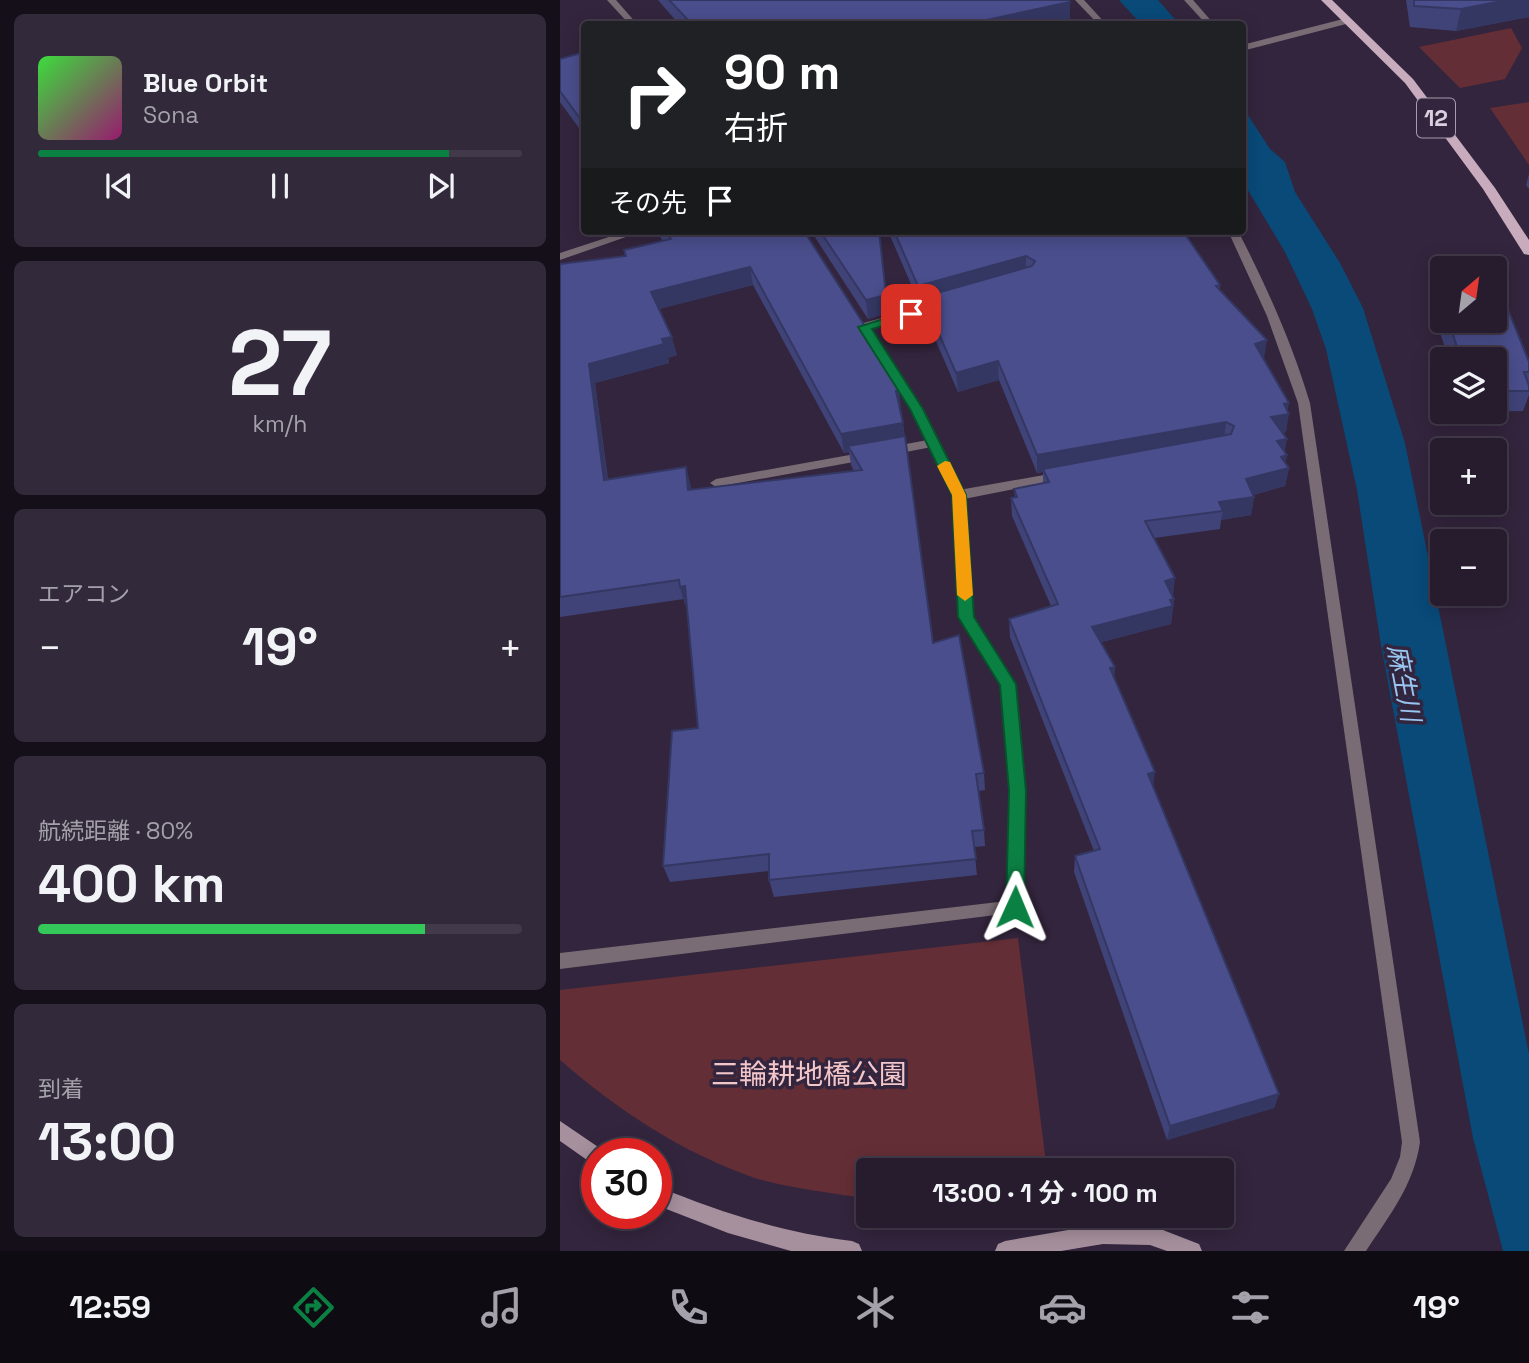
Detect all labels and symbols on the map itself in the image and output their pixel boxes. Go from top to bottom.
road number: 12 [1417,99,1455,138]
north arrow [1430,256,1507,332]
pin [881,284,941,344]
water label: 麻生川 [1380,641,1429,727]
position arrow [978,870,1052,944]
park label: 三輪耕地橋公園 [711,1056,907,1092]
speed limit sign: 30 [581,1138,672,1229]

